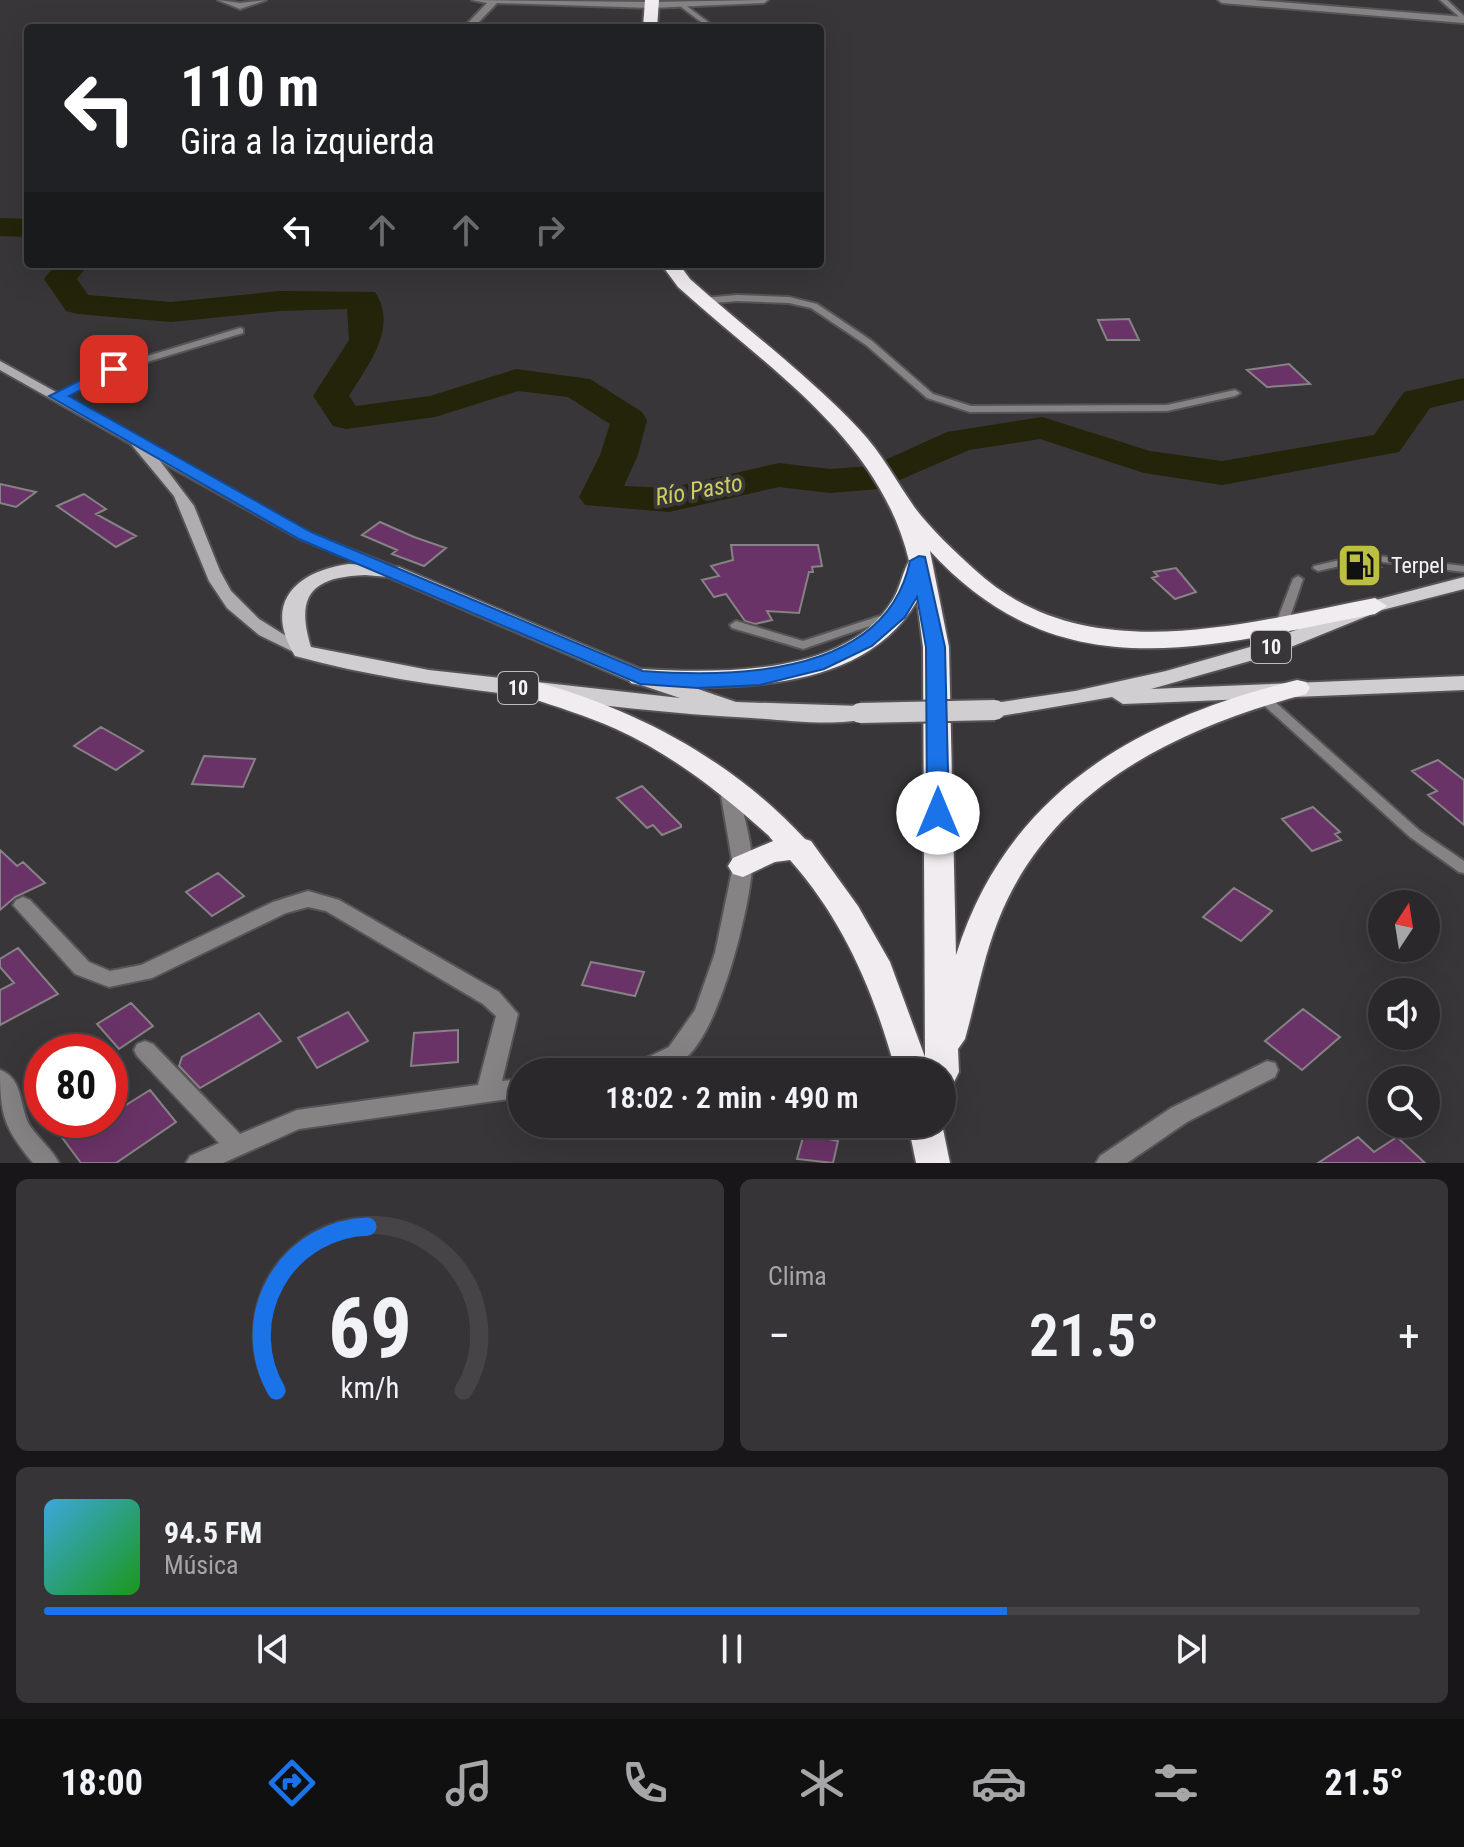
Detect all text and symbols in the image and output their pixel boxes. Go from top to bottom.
text: 110 m [180,54,319,120]
icon: left [48,56,152,160]
text: Gira a la izquierda [180,121,435,163]
icon: left [276,208,320,252]
icon: ahead [360,208,404,252]
icon: ahead [444,208,488,252]
icon: right [528,208,572,252]
pin [80,335,148,403]
icon: arrive [92,347,136,391]
water label: Río Pasto [653,469,745,511]
fuel station icon: Terpel [1336,541,1384,589]
place label: Terpel [1391,553,1445,578]
road number: 10 [1251,631,1291,663]
road number: 10 [498,672,538,704]
position arrow [896,771,980,855]
north arrow [1368,890,1440,962]
map controls [1368,890,1440,1138]
button: sound [1368,978,1440,1050]
speed limit sign: 80 [24,1034,128,1138]
button: search [1368,1066,1440,1138]
text: 18:02 · 2 min · 490 m [605,1080,859,1115]
text: Clima [768,1261,827,1291]
text: 69 [328,1280,412,1377]
text: 21.5° [1029,1300,1159,1371]
text: − [768,1310,790,1362]
text: + [1398,1310,1420,1362]
text: km/h [341,1371,399,1405]
text: 94.5 FM [164,1515,262,1550]
text: Música [164,1550,239,1580]
icon: previous [251,1627,295,1671]
icon: pause [710,1627,754,1671]
icon: next [1169,1627,1213,1671]
icon: directions [264,1755,320,1811]
icon: music [441,1755,497,1811]
icon: phone [617,1755,673,1811]
icon: climate [794,1755,850,1811]
icon: car [971,1755,1027,1811]
icon: filters [1148,1755,1204,1811]
text: 18:00 [60,1762,143,1804]
text: 21.5° [1324,1762,1404,1804]

